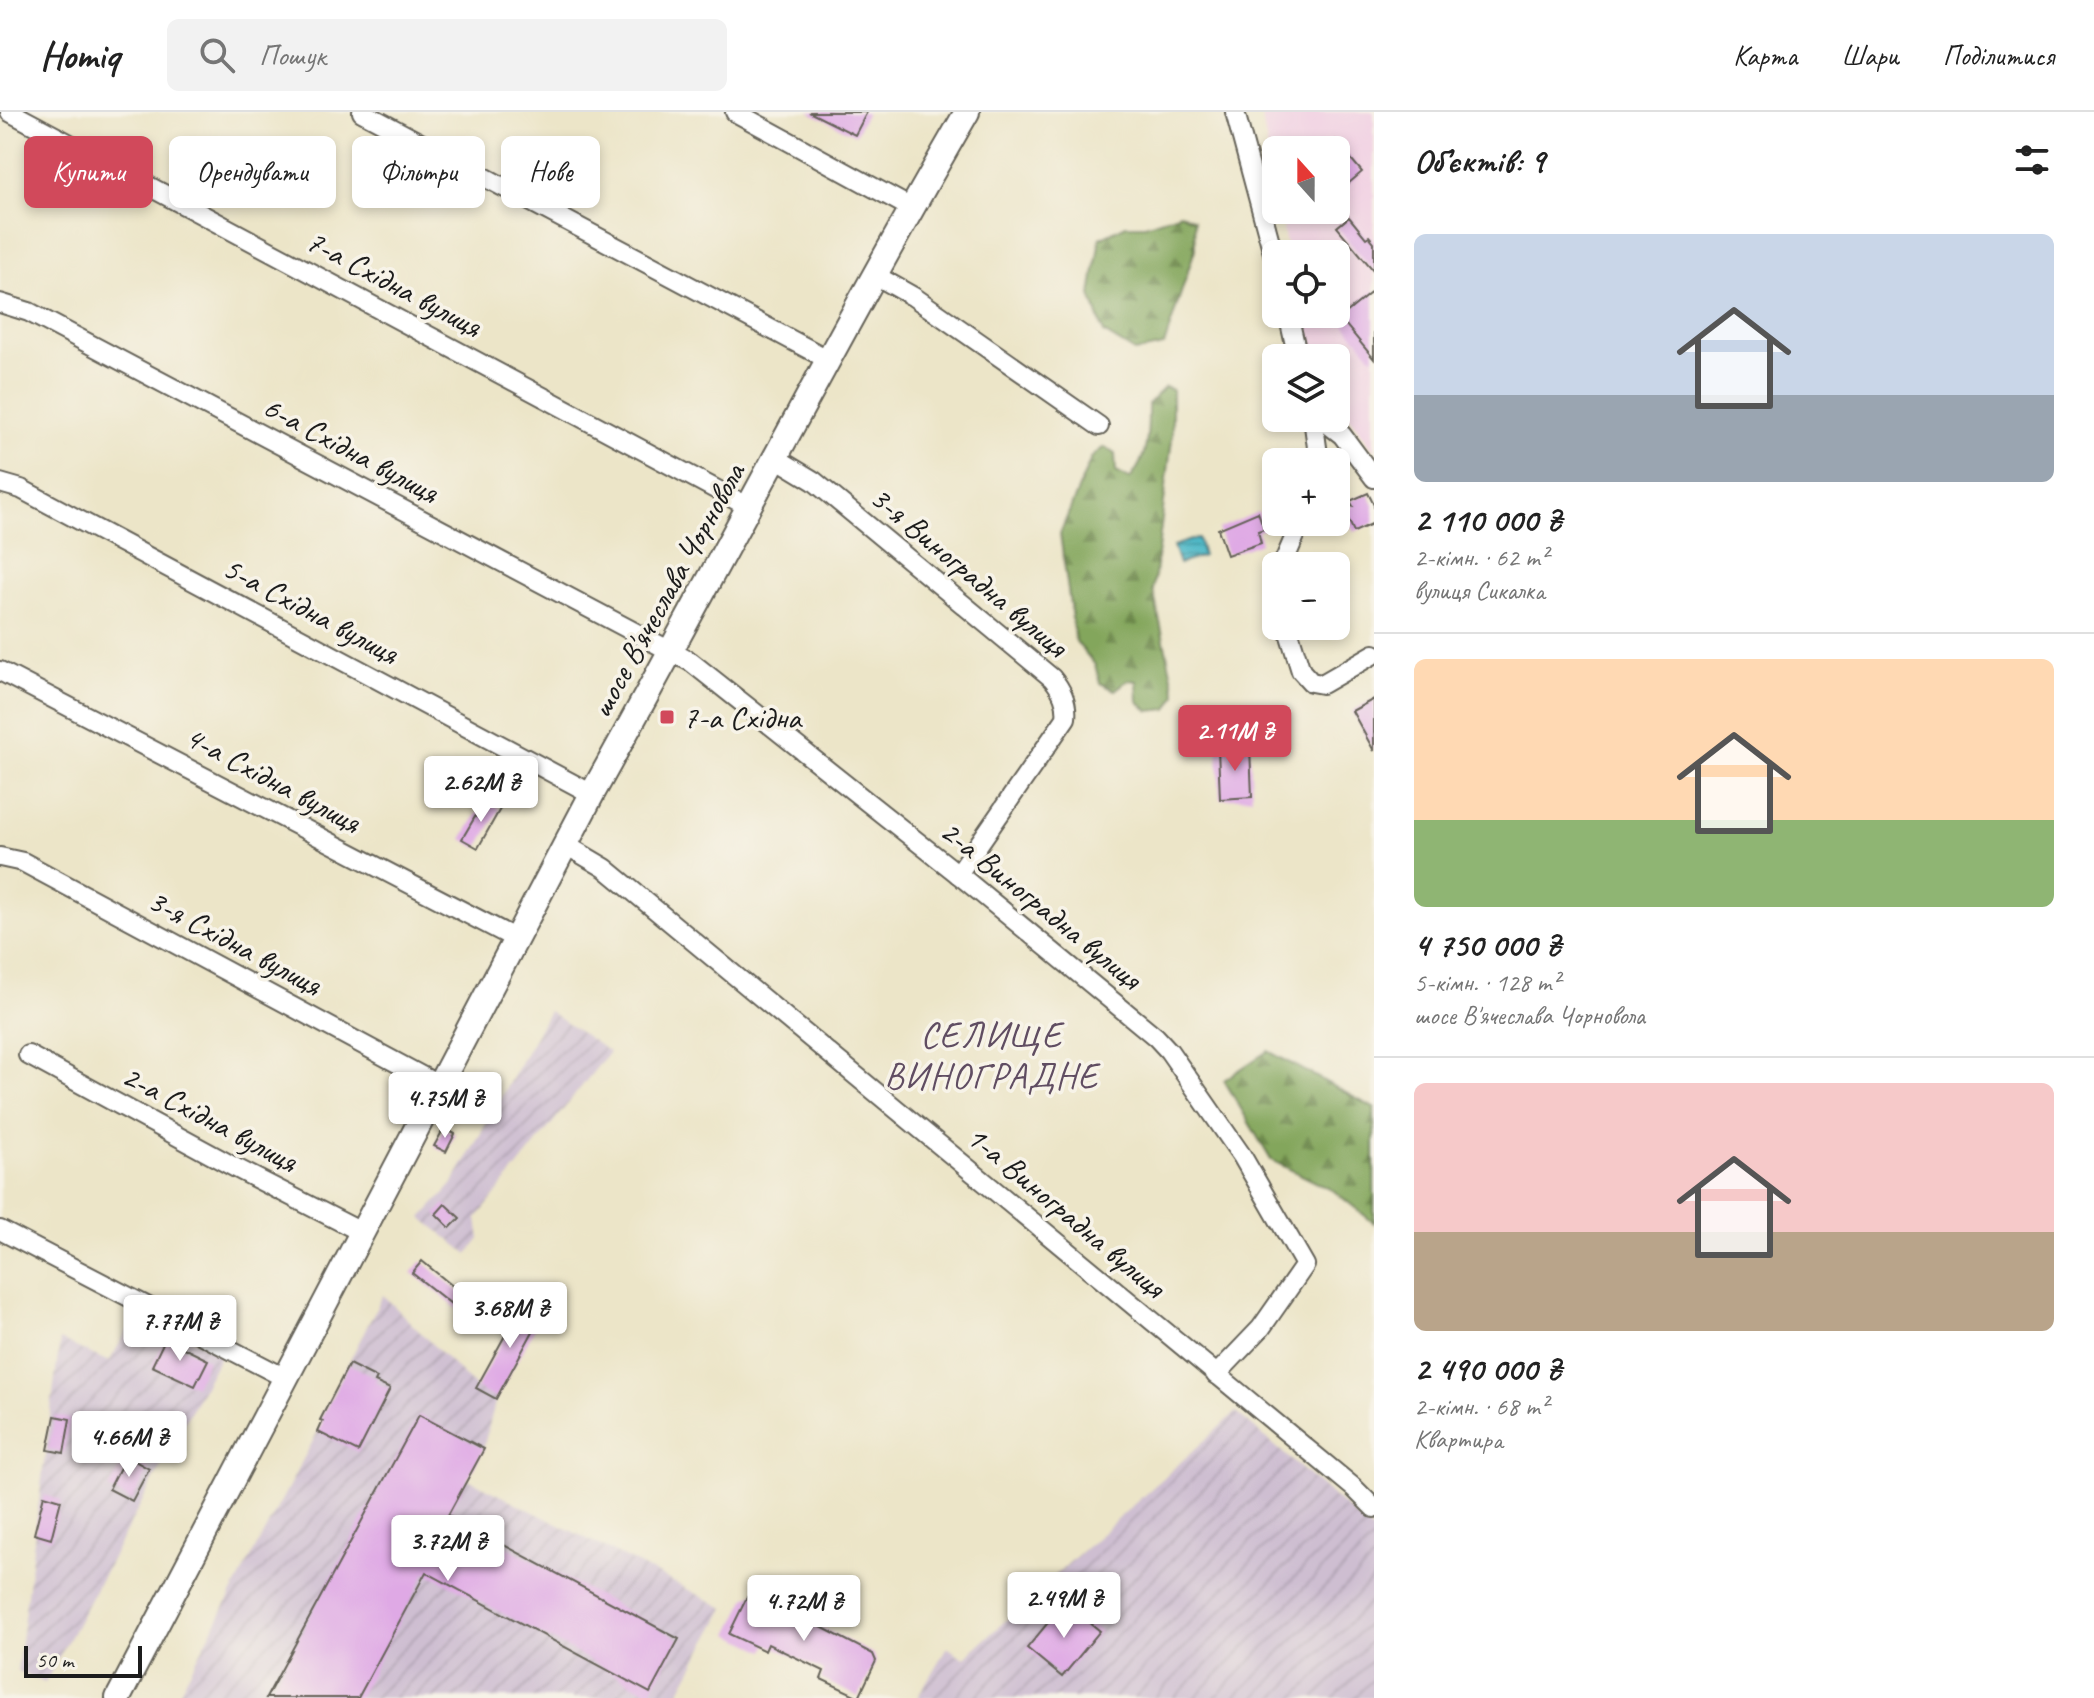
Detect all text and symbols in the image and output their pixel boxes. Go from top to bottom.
search box [167,19,727,91]
text: Homiq [40,32,119,79]
icon: search [195,33,239,77]
text: Пошук [259,36,326,74]
text: Карта [1733,38,1797,73]
text: Шари [1841,38,1899,73]
text: Поділитися [1943,38,2054,73]
chip: Купити [24,136,153,208]
chip: Орендувати [169,136,336,208]
chip: Фільтри [352,136,485,208]
chip: Нове [501,136,600,208]
north arrow [1262,136,1350,224]
map controls [1262,136,1350,640]
icon: filters [2010,138,2054,182]
text: Об’єктів: 9 [1414,139,1545,182]
street label: 7-а Східна вулиця [299,220,490,347]
button: locate [1262,240,1350,328]
icon: home [1662,286,1806,430]
button: layers [1262,344,1350,432]
street label: 6-а Східна вулиця [256,386,447,513]
button: + [1262,448,1350,536]
street label: шосе В'ячеслава Чорновола [581,454,755,725]
street label: 3-я Виноградна вулиця [862,477,1077,667]
text: 2 110 000 ₴ [1414,498,1561,541]
text: 2-кімн. · 62 m² [1414,541,1548,574]
street label: 5-а Східна вулиця [216,547,407,674]
button: − [1262,552,1350,640]
text: вулиця Сикалка [1414,574,1545,607]
place label: 7-а Східна [683,697,803,738]
pin: 2.11M ₴ [1161,705,1309,773]
marker: 7-а Східна [658,708,676,726]
icon: home [1662,711,1806,855]
text: 2.11M ₴ [1196,714,1274,747]
street label: 4-а Східна вулиця [178,716,369,843]
pin: 2.62M ₴ [407,756,555,824]
text: 2.62M ₴ [442,765,520,798]
street label: 2-а Виноградна вулиця [932,811,1151,999]
street label: 3-я Східна вулиця [141,880,330,1006]
text: 4 750 000 ₴ [1414,923,1561,966]
text: 5-кімн. · 128 m² [1414,966,1560,999]
text: шосе В'ячеслава Чорновола [1414,999,1645,1032]
district label: СЕЛИЩЕ ВИНОГРАДНЕ [884,1012,1101,1099]
street label: 2-а Східна вулиця [115,1055,306,1182]
pin: 4.75M ₴ [371,1072,519,1140]
text: 4.75M ₴ [407,1081,483,1114]
street label: 1-а Виноградна вулиця [958,1116,1175,1308]
icon: home [1662,1135,1806,1279]
pin: 3.68M ₴ [436,1282,584,1350]
text: 3.68M ₴ [471,1291,549,1324]
pin: 7.77M ₴ [106,1295,254,1363]
text: 7.77M ₴ [141,1304,219,1337]
text: 2 490 000 ₴ [1414,1347,1561,1390]
text: 2-кімн. · 68 m² [1414,1390,1548,1423]
pin: 4.66M ₴ [55,1411,203,1479]
text: 4.66M ₴ [90,1420,168,1453]
text: Квартира [1414,1423,1503,1456]
pin: 3.72M ₴ [374,1515,522,1583]
text: 3.72M ₴ [409,1524,487,1557]
pin: 2.49M ₴ [990,1572,1138,1640]
pin: 4.72M ₴ [730,1575,878,1643]
text: 2.49M ₴ [1025,1581,1103,1614]
text: 4.72M ₴ [765,1584,843,1617]
scale bar [24,1642,142,1678]
text: 50 m [36,1646,73,1674]

